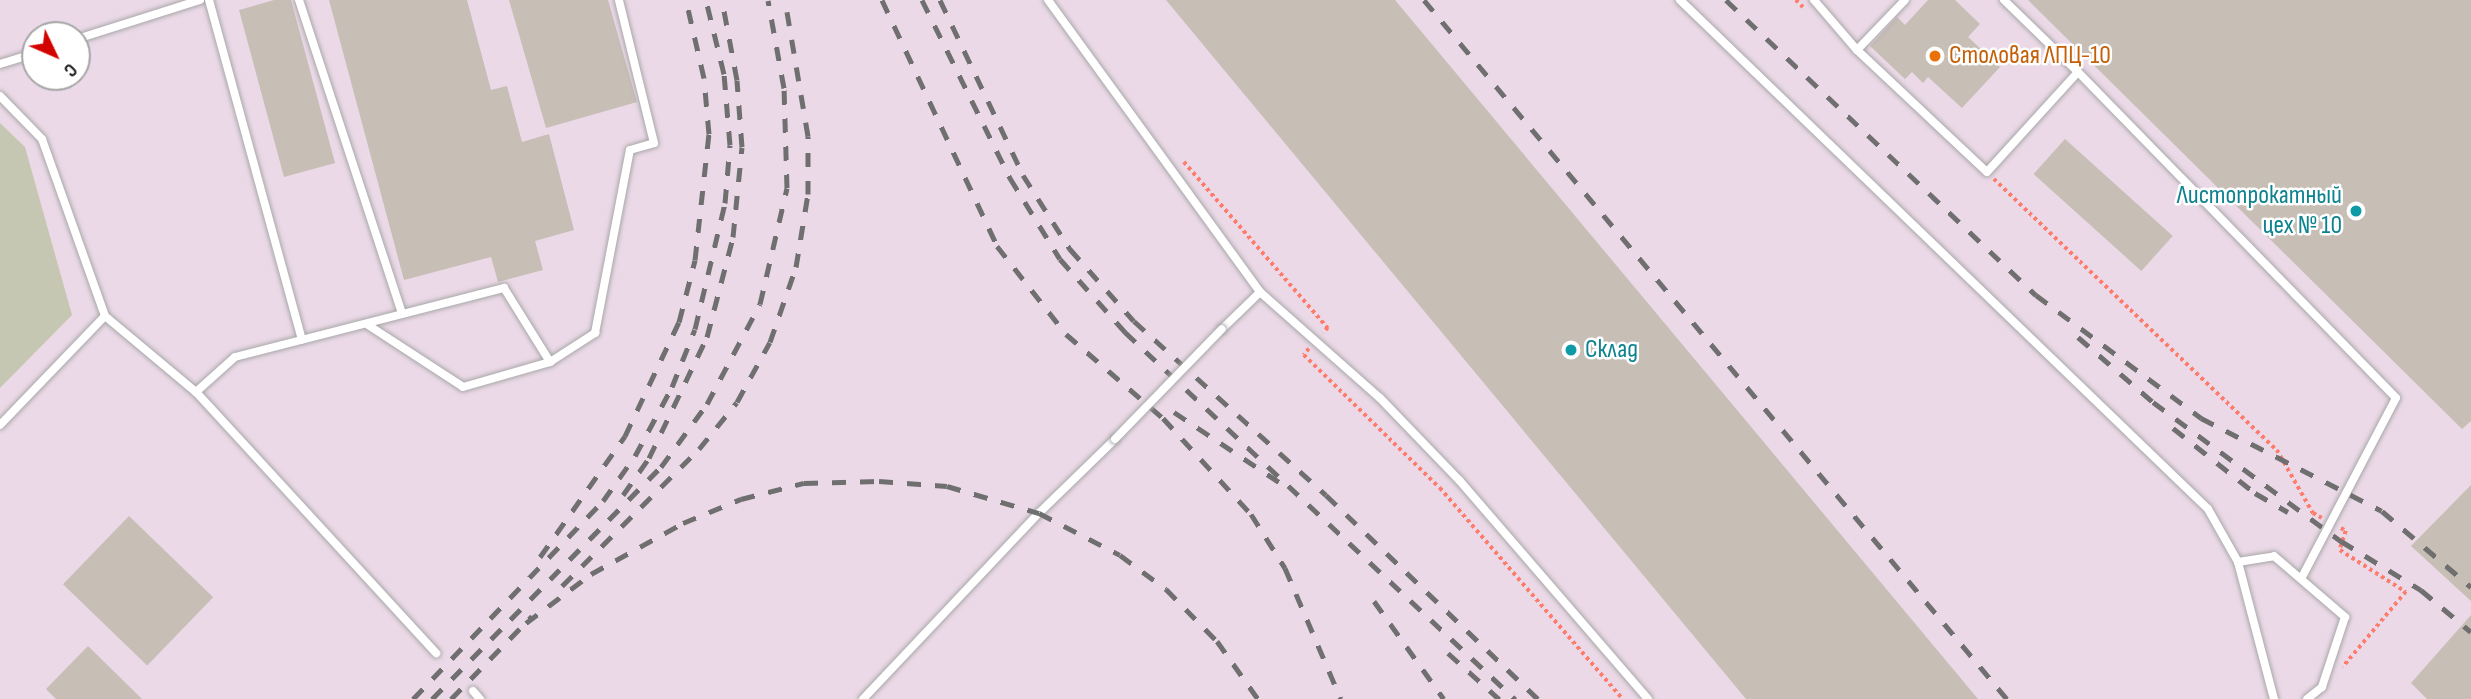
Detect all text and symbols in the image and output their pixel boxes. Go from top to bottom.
north arrow [21,21,91,91]
place label: Столовая ЛПЦ-10 [1949,40,2111,72]
marker: Столовая ЛПЦ-10 [1927,48,1943,64]
text: С [58,58,82,81]
place label: Листопрокатный цех № 10 [2177,180,2342,242]
marker: Листопрокатный цех № 10 [2348,203,2364,219]
place label: Склад [1585,334,1638,366]
marker: Склад [1563,342,1579,358]

